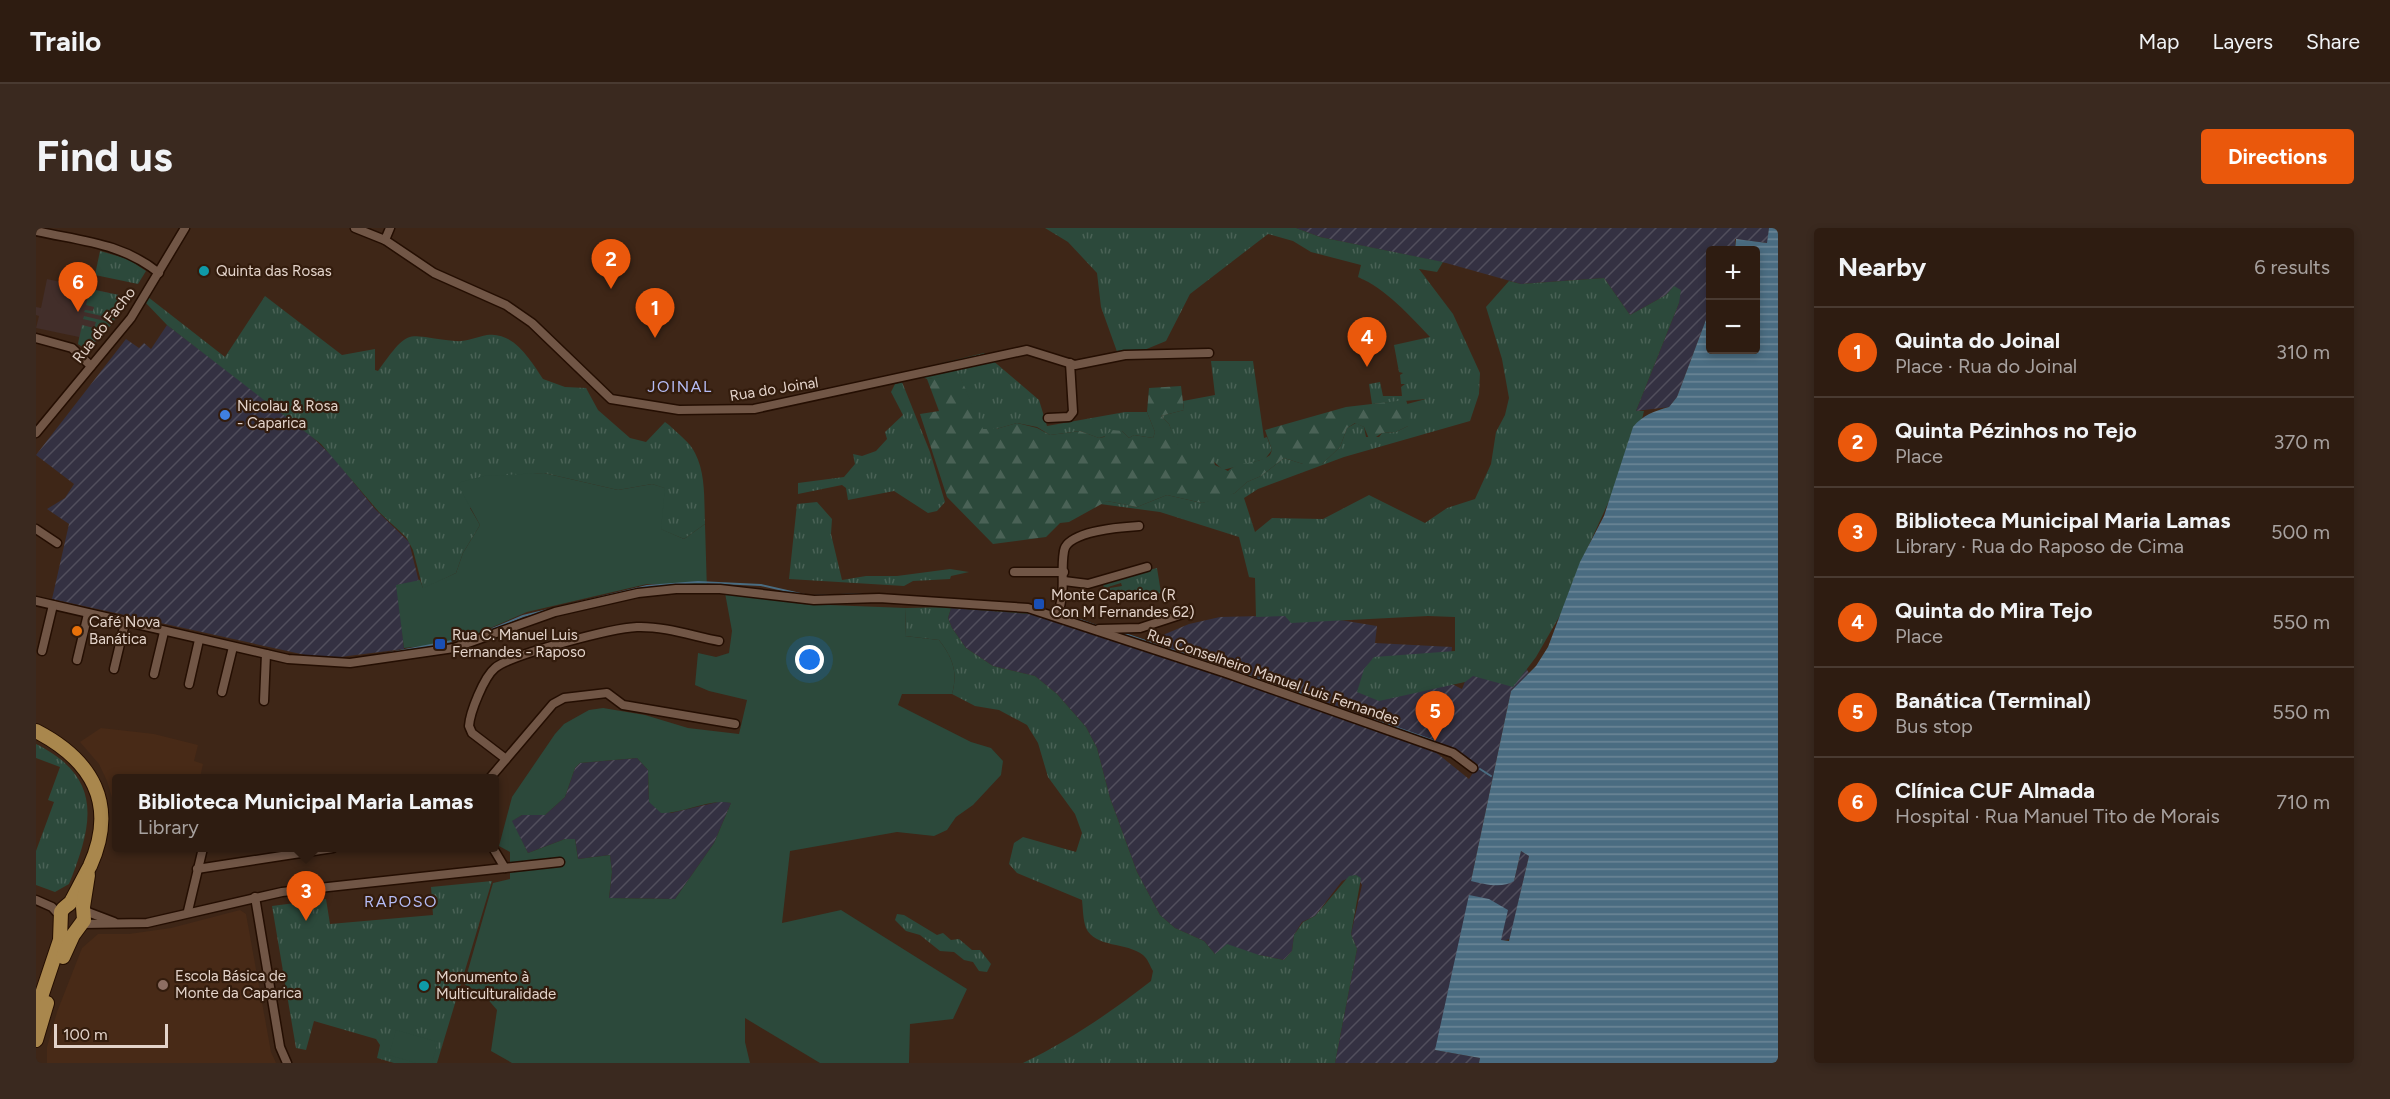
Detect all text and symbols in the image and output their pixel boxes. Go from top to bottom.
text: Trailo [30,24,101,58]
text: Map [2139,29,2179,54]
text: Layers [2212,29,2273,54]
text: Share [2306,29,2360,54]
button: Directions [2201,129,2354,184]
text: Find us [36,131,173,182]
pin: 2 [592,239,630,289]
map controls [1706,246,1760,354]
button: + [1706,246,1760,300]
text: Nearby [1838,251,1926,283]
text: 6 results [2254,255,2330,279]
pin: 6 [58,262,98,312]
place label: Quinta das Rosas [216,262,332,280]
marker: Quinta das Rosas [197,264,211,278]
street label: Rua do Facho [69,283,139,366]
pin: 1 [636,288,674,338]
button: − [1706,300,1760,354]
pin: 4 [1348,318,1386,367]
text: Quinta do Joinal [1895,327,2060,354]
text: 1 [1853,340,1862,364]
text: 310 m [2276,340,2330,364]
text: Place · Rua do Joinal [1895,354,2077,378]
street label: Rua do Joinal [728,373,820,405]
district label: JOINAL [647,377,713,396]
place label: Nicolau & Rosa - Caparica [237,397,338,432]
marker: Nicolau & Rosa - Caparica [218,408,232,422]
text: Quinta Pézinhos no Tejo [1895,417,2137,444]
text: 2 [1852,430,1863,454]
text: 370 m [2274,430,2330,454]
text: Place [1895,444,1943,468]
text: Biblioteca Municipal Maria Lamas [1895,507,2230,534]
text: 3 [1852,520,1863,544]
text: 500 m [2271,520,2330,544]
text: Library · Rua do Raposo de Cima [1895,534,2184,558]
place label: Monte Caparica (R Con M Fernandes 62) [1051,586,1195,621]
marker: Monte Caparica (R Con M Fernandes 62) [1032,597,1046,611]
text: Quinta do Mira Tejo [1895,597,2093,624]
text: 4 [1851,610,1864,634]
text: 550 m [2272,610,2330,634]
place label: Café Nova Banática [89,613,160,648]
marker: Café Nova Banática [70,624,84,638]
text: Place [1895,624,1943,648]
street label: Rua Conselheiro Manuel Luis Fernandes [1145,625,1401,729]
place label: Rua C. Manuel Luis Fernandes - Raposo [452,626,586,661]
marker: Rua C. Manuel Luis Fernandes - Raposo [433,637,447,651]
your location [795,645,824,674]
text: Banática (Terminal) [1895,687,2091,714]
pin: 5 [1416,692,1454,741]
text: 5 [1852,700,1863,724]
text: 550 m [2272,700,2330,724]
text: Bus stop [1895,714,1973,738]
popup [112,774,499,852]
text: Clínica CUF Almada [1895,777,2095,804]
text: Biblioteca Municipal Maria Lamas [138,788,473,815]
text: 6 [1852,790,1863,814]
text: 710 m [2276,790,2330,814]
text: Hospital · Rua Manuel Tito de Morais [1895,804,2220,828]
text: Library [138,815,199,839]
pin: 3 [286,872,326,921]
district label: RAPOSO [364,892,438,911]
place label: Escola Básica de Monte da Caparica [175,967,302,1002]
place label: Monumento à Multiculturalidade [436,968,556,1003]
marker: Escola Básica de Monte da Caparica [156,978,170,992]
marker: Monumento à Multiculturalidade [417,979,431,993]
scale bar [54,1021,168,1048]
text: 100 m [63,1025,108,1044]

